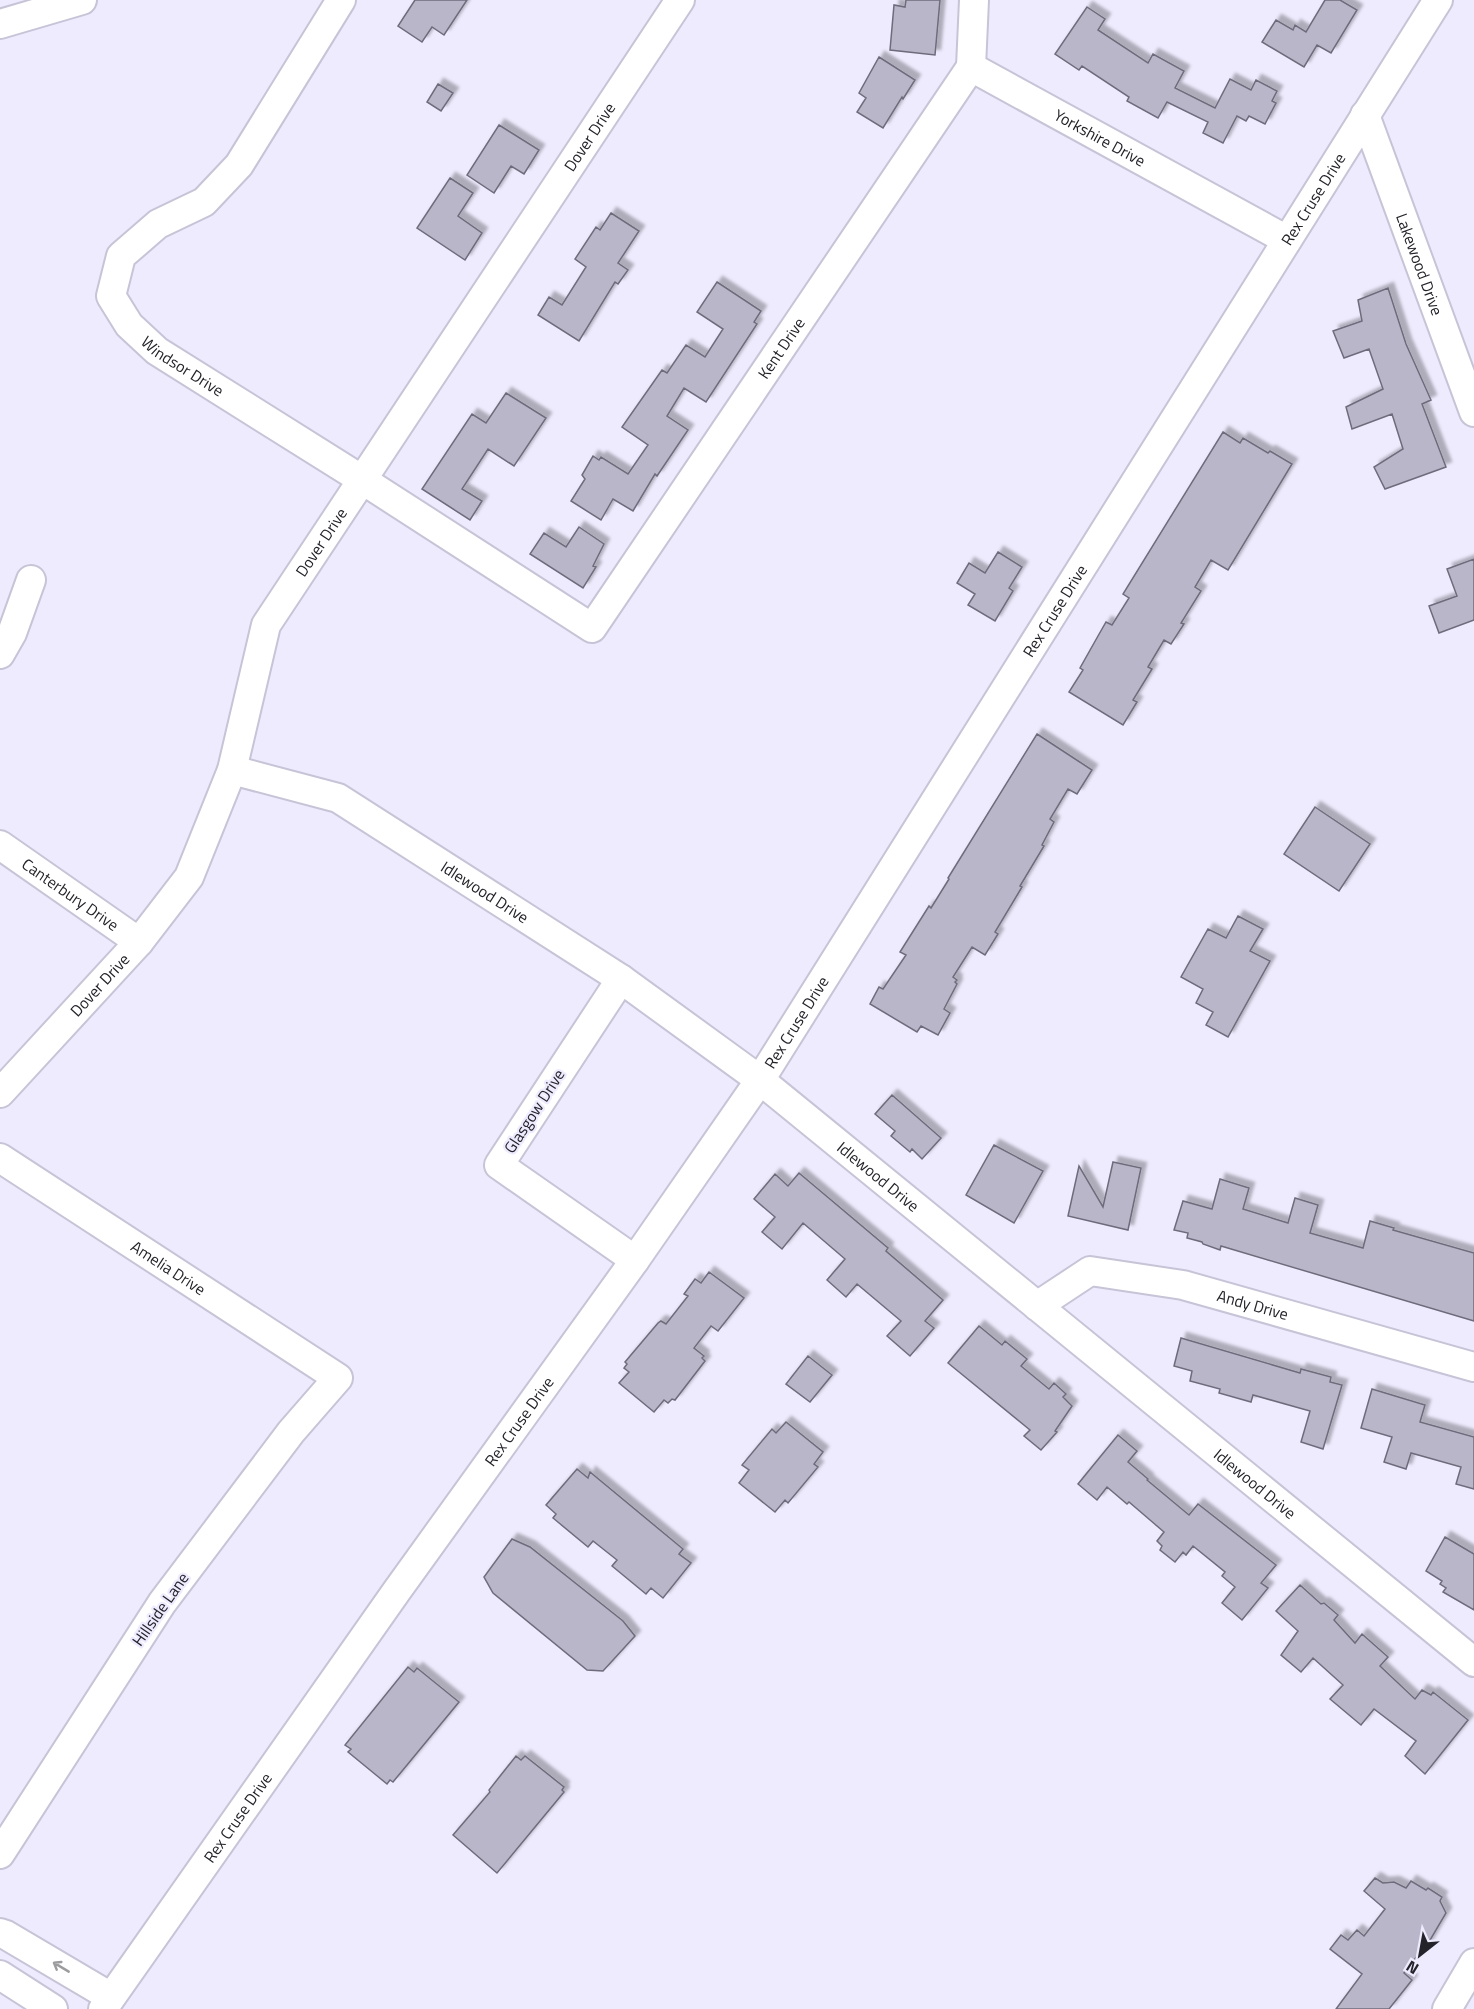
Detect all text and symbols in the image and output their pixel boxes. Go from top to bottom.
street label: Dover Drive [558,98,621,176]
street label: Yorkshire Drive [1050,103,1150,172]
street label: Rex Cruse Drive [1275,148,1351,250]
street label: Lakewood Drive [1390,210,1450,319]
street label: Kent Drive [752,312,811,384]
street label: Windsor Drive [136,330,229,402]
street label: Dover Drive [289,503,353,581]
street label: Rex Cruse Drive [1016,560,1093,662]
street label: Canterbury Drive [17,852,124,936]
street label: Idlewood Drive [436,855,534,929]
street label: Dover Drive [64,948,135,1022]
street label: Rex Cruse Drive [758,971,834,1073]
street label: Glasgow Drive [498,1064,570,1158]
street label: Idlewood Drive [832,1135,925,1217]
street label: Amelia Drive [126,1234,211,1301]
street label: Andy Drive [1214,1283,1291,1326]
street label: Rex Cruse Drive [478,1372,559,1471]
street label: Idlewood Drive [1209,1443,1301,1524]
street label: Hillside Lane [126,1567,194,1651]
street label: Rex Cruse Drive [197,1768,278,1868]
north arrow [1390,1925,1450,1985]
text: N [1401,1955,1423,1981]
one-way arrow [53,1961,70,1973]

